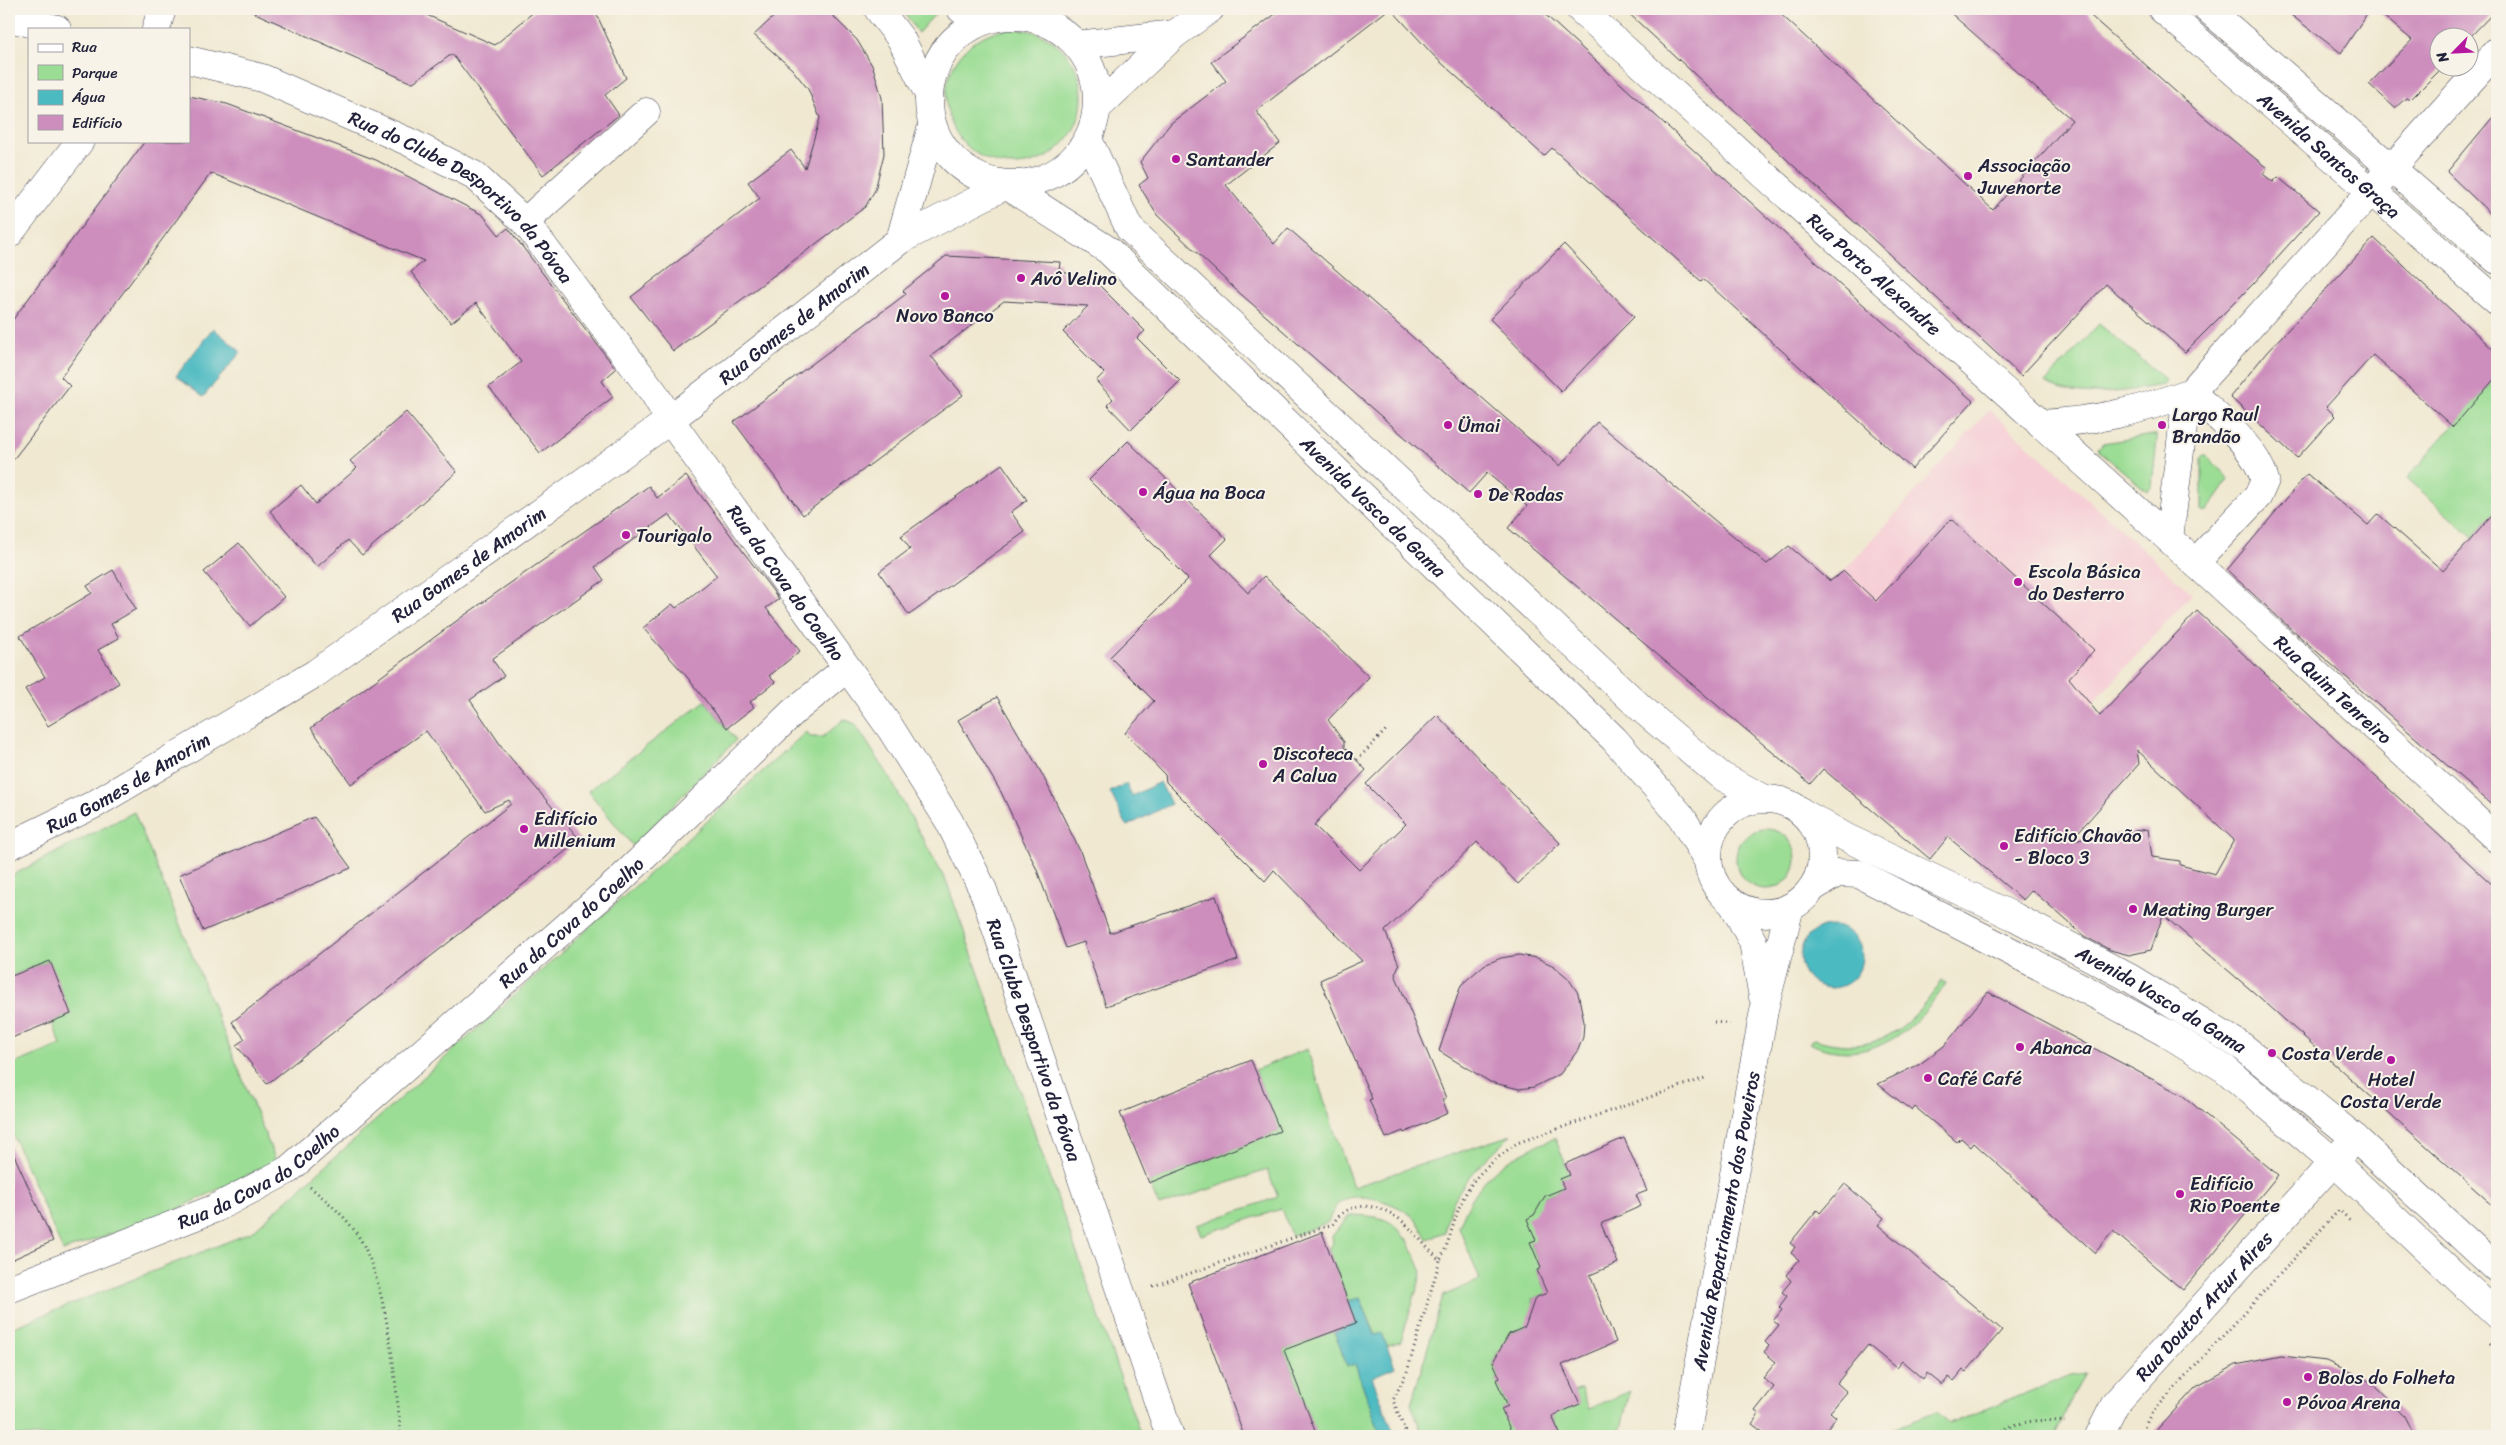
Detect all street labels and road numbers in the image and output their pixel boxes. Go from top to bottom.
street label: Avenida Santos Graça [2249,82,2409,228]
street label: Rua do Clube Desportivo da Póvoa [343,102,582,291]
street label: Rua Porto Alexandre [1799,204,1949,344]
street label: Rua Gomes de Amorim [711,254,877,393]
street label: Avenida Vasco da Gama [1291,427,1454,586]
street label: Rua Gomes de Amorim [384,497,553,631]
street label: Rua da Cova do Coelho [718,498,853,668]
street label: Rua Quim Tenreiro [2266,627,2400,753]
street label: Rua Gomes de Amorim [40,723,217,842]
street label: Rua da Cova do Coelho [491,849,652,996]
street label: Rua Clube Desportivo da Póvoa [977,914,1091,1166]
street label: Avenida Vasco da Gama [2069,936,2253,1063]
street label: Avenida Repatriamento dos Poveiros [1682,1068,1770,1374]
street label: Rua da Cova do Coelho [173,1116,348,1239]
street label: Rua Doutor Artur Aires [2127,1223,2281,1389]

